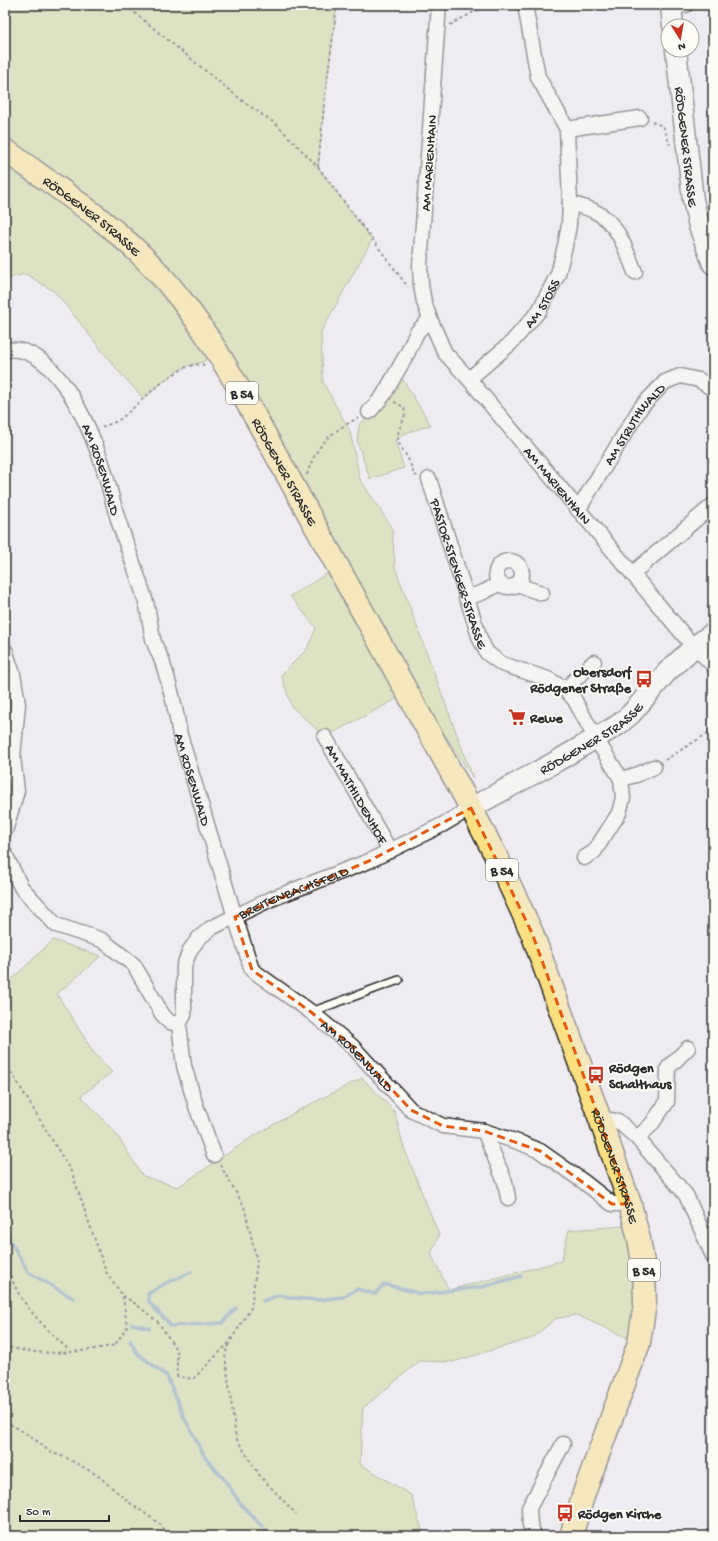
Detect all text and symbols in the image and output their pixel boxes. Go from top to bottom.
north arrow [660,18,700,58]
text: N [677,39,686,52]
street label: RÖDGENER STRASSE [669,86,701,210]
street label: AM MARIENHAIN [419,114,442,212]
street label: RÖDGENER STRASSE [38,173,144,262]
street label: AM STOSS [522,276,565,333]
street label: AM STRUTHWALD [601,380,671,469]
road number: B 54 [226,382,258,404]
street label: RÖDGENER STRASSE [246,416,320,530]
street label: AM ROSENWALD [76,421,122,518]
street label: AM MARIENHAIN [518,444,594,529]
street label: PASTOR-STENGER-STRASSE [425,496,490,653]
place label: Obersdorf Rödgener Straße [529,665,633,698]
bus stop icon: Obersdorf Rödgener Straße [634,669,654,689]
street label: RÖDGENER STRASSE [537,699,649,780]
supermarket icon: Rewe [507,707,527,727]
place label: Rewe [529,711,563,728]
street label: AM ROSENWALD [169,731,213,829]
street label: AM MATHILDENHOF [320,742,391,848]
road number: B 54 [486,859,518,881]
street label: BREITENBACHSFELD [235,863,352,925]
street label: AM ROSENWALD [316,1018,397,1097]
place label: Rödgen Schalthaus [608,1061,672,1094]
bus stop icon: Rödgen Schalthaus [586,1065,606,1085]
street label: RÖDGENER STRASSE [586,1107,641,1227]
road number: B 54 [628,1259,660,1281]
scale bar [20,1497,109,1523]
bus stop icon: Rödgen Kirche [555,1503,575,1523]
text: 50 m [26,1506,51,1520]
place label: Rödgen Kirche [577,1507,662,1524]

